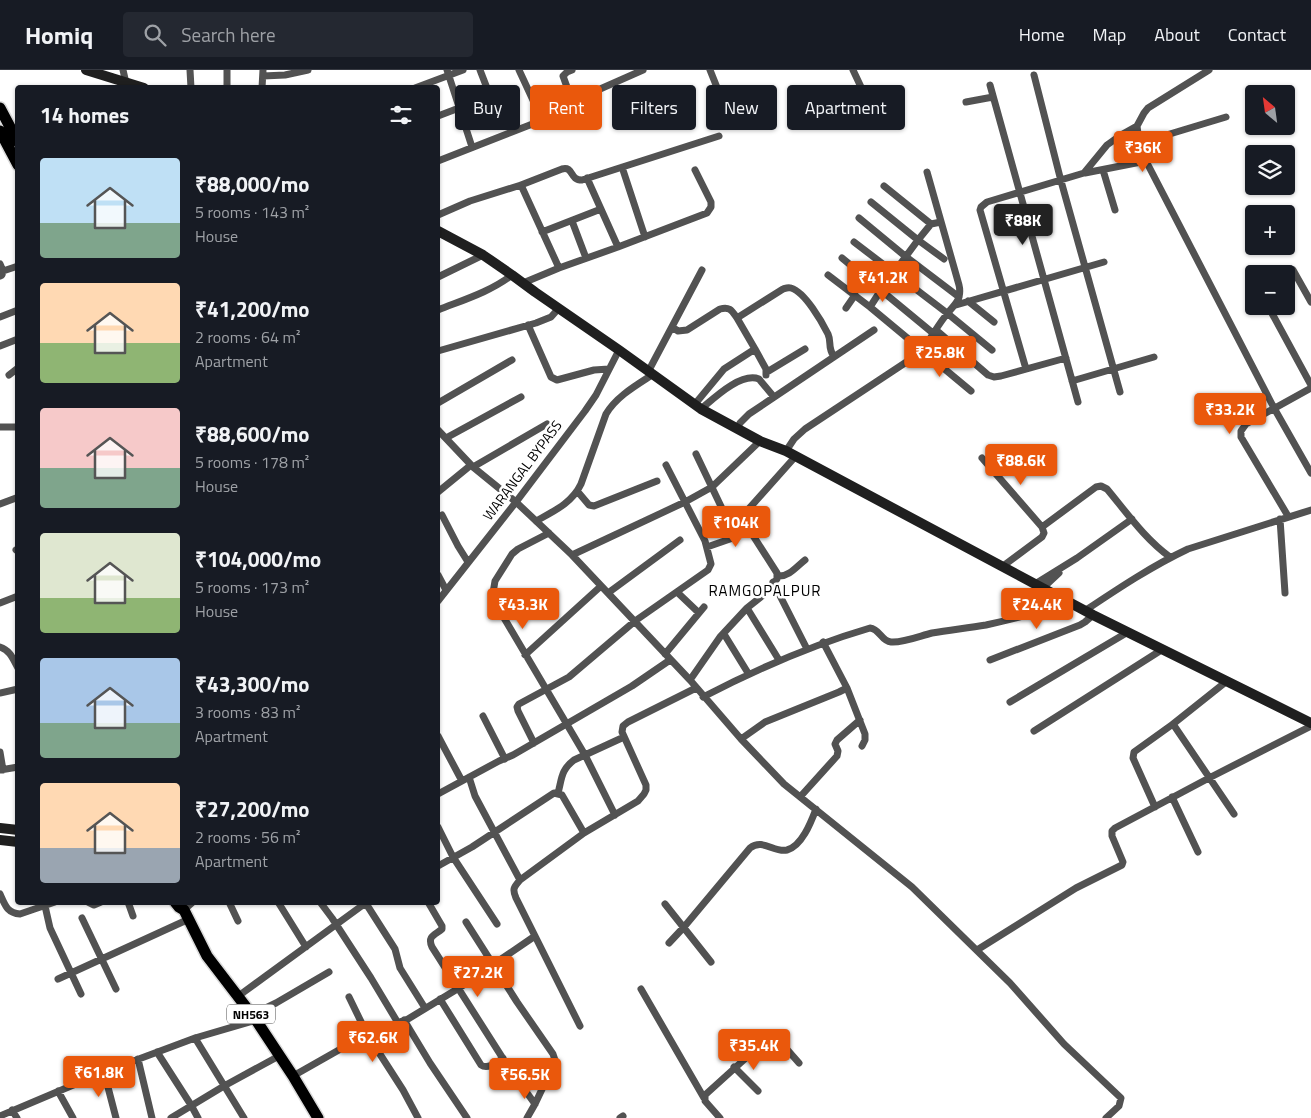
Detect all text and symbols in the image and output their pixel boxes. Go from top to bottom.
search box [123,12,473,57]
text: Homiq [25,17,93,53]
text: Search here [181,20,275,49]
icon: search [141,21,169,49]
text: Home [1019,21,1065,48]
text: Map [1093,21,1126,48]
text: About [1154,21,1200,48]
text: Contact [1228,21,1286,48]
chip: Buy [455,85,520,130]
chip: Rent [530,85,602,130]
chip: Filters [612,85,696,130]
chip: New [706,85,777,130]
chip: Apartment [787,85,905,130]
north arrow [1245,85,1295,135]
map controls [1245,85,1295,315]
text: 14 homes [40,99,129,131]
icon: filters [387,101,415,129]
pin: ₹36K [1113,131,1173,173]
text: ₹36K [1125,135,1161,159]
button: layers [1245,145,1295,195]
text: ₹88,000/mo [195,168,309,200]
icon: home [80,178,140,238]
text: 5 rooms · 143 m² [195,200,309,224]
pin: ₹88K [993,204,1053,246]
button: + [1245,205,1295,255]
text: ₹88K [1005,208,1041,232]
text: House [195,224,238,248]
pin: ₹41.2K [842,260,924,303]
text: ₹41.2K [858,265,908,289]
button: − [1245,265,1295,315]
text: ₹41,200/mo [195,293,309,325]
icon: home [80,303,140,363]
text: 2 rooms · 64 m² [195,325,300,349]
pin: ₹25.8K [899,336,981,378]
text: ₹25.8K [915,340,965,364]
text: Apartment [195,349,268,373]
pin: ₹33.2K [1189,392,1271,435]
text: ₹33.2K [1205,397,1255,421]
street label: WARANGAL BYPASS [477,416,567,524]
text: ₹88,600/mo [195,418,309,450]
icon: home [80,428,140,488]
pin: ₹88.6K [980,444,1062,486]
text: ₹88.6K [996,448,1046,472]
text: 5 rooms · 178 m² [195,450,309,474]
text: House [195,474,238,498]
pin: ₹104K [701,506,771,548]
text: ₹104K [713,510,759,534]
text: ₹104,000/mo [195,543,321,575]
icon: home [80,553,140,613]
text: 5 rooms · 173 m² [195,575,309,599]
district label: RAMGOPALPUR [708,579,822,602]
pin: ₹43.3K [482,588,564,630]
pin: ₹24.4K [996,588,1078,630]
text: ₹43.3K [498,592,548,616]
text: ₹24.4K [1012,592,1062,616]
text: House [195,599,238,623]
text: ₹43,300/mo [195,668,309,700]
icon: home [80,678,140,738]
text: 3 rooms · 83 m² [195,700,300,724]
text: Apartment [195,724,268,748]
text: ₹27,200/mo [195,793,309,825]
icon: home [80,803,140,863]
text: 2 rooms · 56 m² [195,825,300,849]
text: Apartment [195,849,268,873]
pin: ₹27.2K [437,956,519,998]
text: ₹27.2K [453,960,503,984]
road number: NH563 [227,1004,275,1024]
pin: ₹62.6K [332,1020,414,1063]
text: ₹62.6K [348,1025,398,1049]
pin: ₹35.4K [713,1028,795,1071]
text: ₹35.4K [729,1033,779,1057]
pin: ₹61.8K [58,1056,140,1098]
pin: ₹56.5K [484,1058,566,1100]
text: ₹61.8K [74,1060,124,1084]
text: ₹56.5K [500,1062,550,1086]

